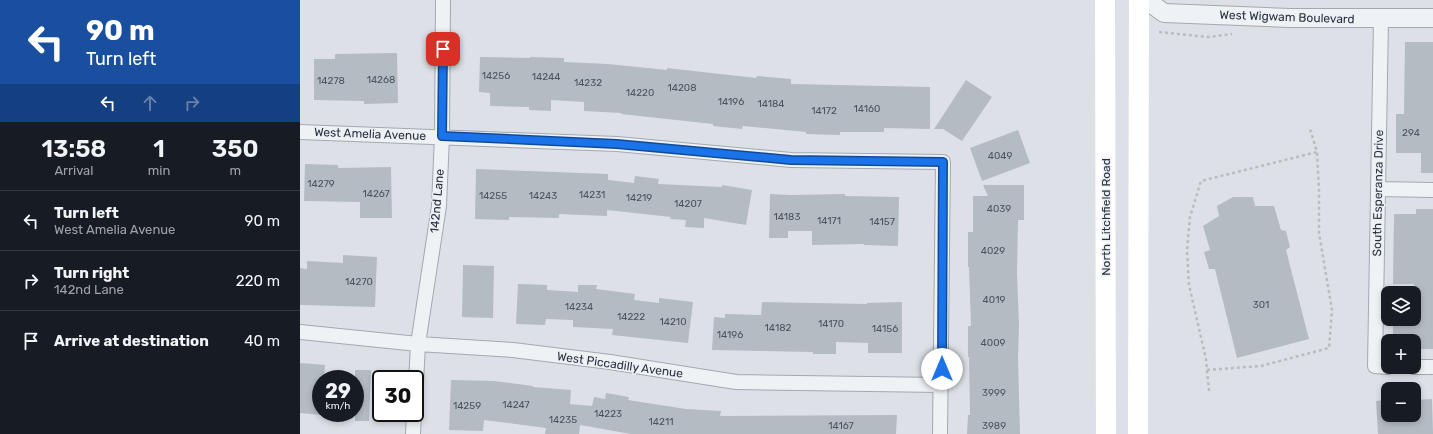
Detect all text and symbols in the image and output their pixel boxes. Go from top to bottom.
street label: West Wigwam Boulevard [1219,8,1355,26]
text: 90 m [86,14,155,47]
icon: left [20,16,72,68]
pin [426,32,460,66]
icon: arrive [432,38,454,60]
text: Turn left [86,48,156,70]
house number: 14256 [482,70,510,82]
house number: 14244 [532,71,560,83]
house number: 14268 [367,74,395,86]
house number: 14278 [317,75,345,87]
house number: 14232 [574,77,602,89]
house number: 14208 [667,82,697,94]
house number: 14220 [626,87,654,99]
icon: left [97,92,119,114]
icon: ahead [139,92,161,114]
icon: right [181,92,203,114]
house number: 14196 [718,96,744,108]
house number: 14184 [757,98,785,110]
house number: 14160 [854,103,880,115]
house number: 14172 [811,105,837,117]
street label: West Amelia Avenue [314,125,426,143]
house number: 294 [1402,127,1420,139]
street label: South Esperanza Drive [1370,129,1386,256]
text: 13:58 [41,135,106,163]
text: 1 [153,135,165,163]
text: 350 [212,135,259,163]
house number: 4049 [988,150,1012,162]
street label: North Litchfield Road [1099,158,1113,276]
text: Arrival [54,163,93,178]
text: min [148,163,170,178]
text: m [229,163,241,178]
street label: 142nd Lane [427,168,447,234]
house number: 14279 [307,178,335,190]
house number: 14267 [362,188,390,200]
house number: 14231 [579,189,605,201]
house number: 14255 [479,190,507,202]
house number: 14243 [529,190,557,202]
house number: 14219 [626,192,652,204]
house number: 14207 [674,198,702,210]
house number: 4039 [987,203,1011,215]
text: Turn left [54,204,119,222]
icon: left [20,210,42,232]
house number: 14183 [774,211,800,223]
text: 90 m [245,212,280,230]
house number: 14171 [817,215,841,227]
house number: 14157 [869,216,895,228]
text: West Amelia Avenue [54,222,175,237]
house number: 4029 [981,245,1005,257]
text: Turn right [54,264,129,282]
icon: right [20,270,42,292]
text: 220 m [236,272,280,290]
house number: 14270 [345,276,373,288]
text: 142nd Lane [54,282,124,297]
map controls [1381,286,1421,422]
button: layers [1381,286,1421,326]
house number: 4019 [983,294,1005,306]
house number: 301 [1253,299,1269,311]
house number: 14234 [565,301,593,313]
house number: 14222 [617,311,645,323]
house number: 14210 [660,316,687,328]
house number: 14170 [818,318,844,330]
house number: 14182 [765,322,792,334]
house number: 14156 [872,323,898,335]
house number: 14196 [717,329,743,341]
icon: arrive [20,330,42,352]
text: Arrive at destination [54,332,209,350]
text: 40 m [244,332,280,350]
button: + [1381,334,1421,374]
house number: 4009 [981,337,1005,349]
position arrow [921,348,963,390]
street label: West Piccadilly Avenue [556,349,684,381]
speed limit sign: 30 [372,370,424,422]
text: 29 [325,379,351,403]
button: − [1381,382,1421,422]
house number: 3999 [982,387,1006,399]
house number: 14247 [502,399,530,411]
text: km/h [326,400,350,412]
house number: 14259 [453,400,481,412]
house number: 14223 [594,408,622,420]
house number: 14235 [549,414,577,426]
house number: 14211 [649,416,673,428]
house number: 14167 [828,420,854,432]
house number: 3989 [982,420,1006,432]

